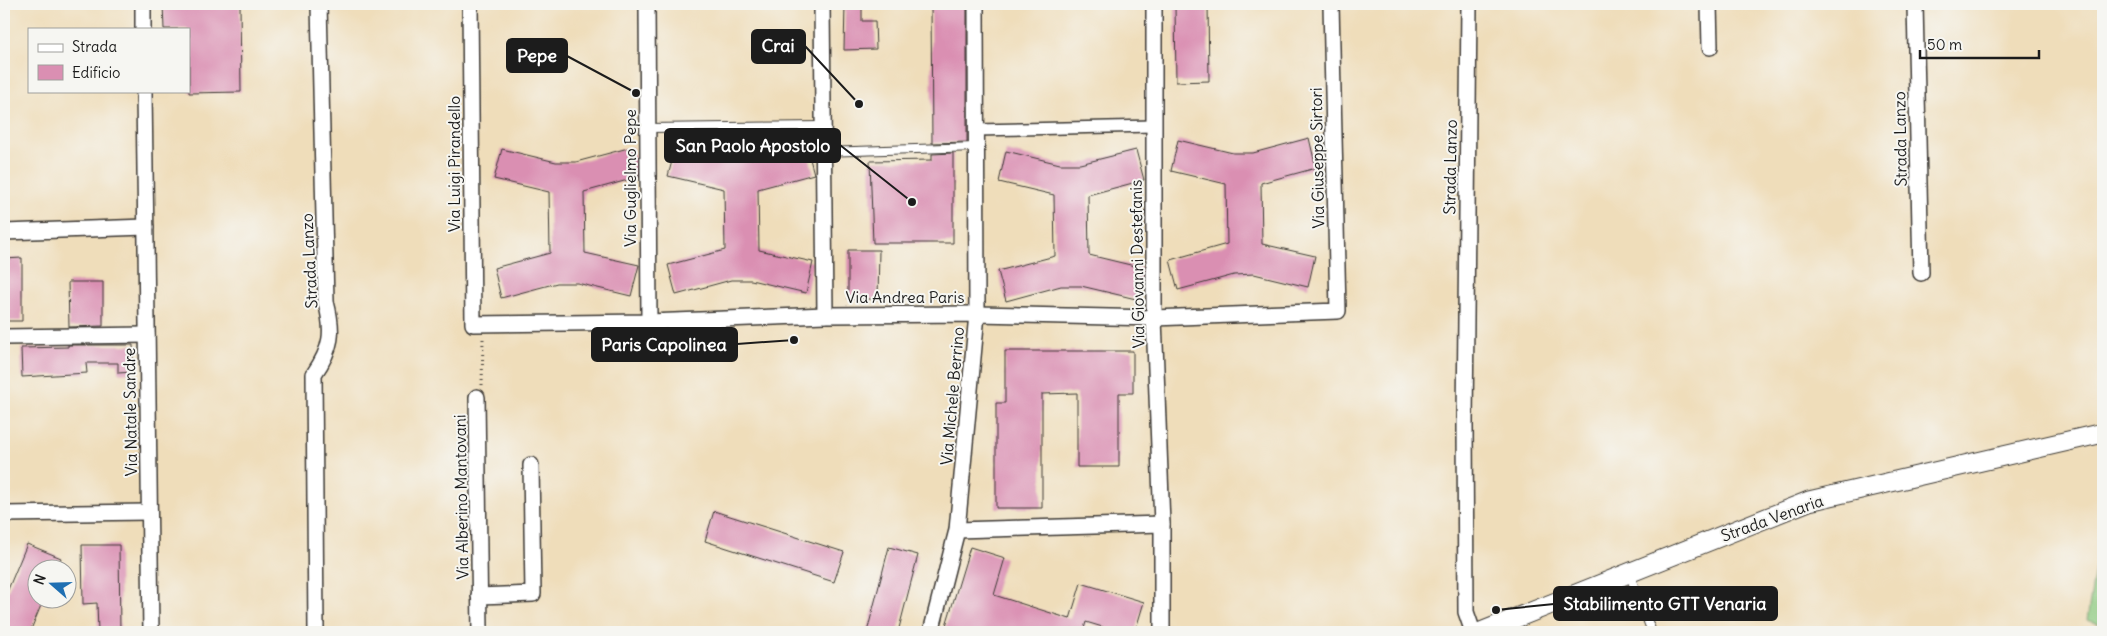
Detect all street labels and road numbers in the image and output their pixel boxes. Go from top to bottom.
street label: Via Giuseppe Sirtori [1306,87,1328,229]
street label: Strada Lanzo [1889,91,1911,187]
street label: Via Luigi Pirandello [444,96,464,232]
street label: Via Guglielmo Pepe [620,109,640,247]
street label: Strada Lanzo [1439,119,1461,215]
street label: Via Giovanni Destefanis [1126,179,1148,349]
street label: Strada Lanzo [297,213,321,309]
street label: Via Andrea Paris [846,287,964,307]
street label: Via Michele Berrino [936,326,968,466]
street label: Via Natale Sandre [119,348,141,476]
street label: Via Alberino Mantovani [450,414,472,580]
street label: Strada Venaria [1718,490,1826,546]

